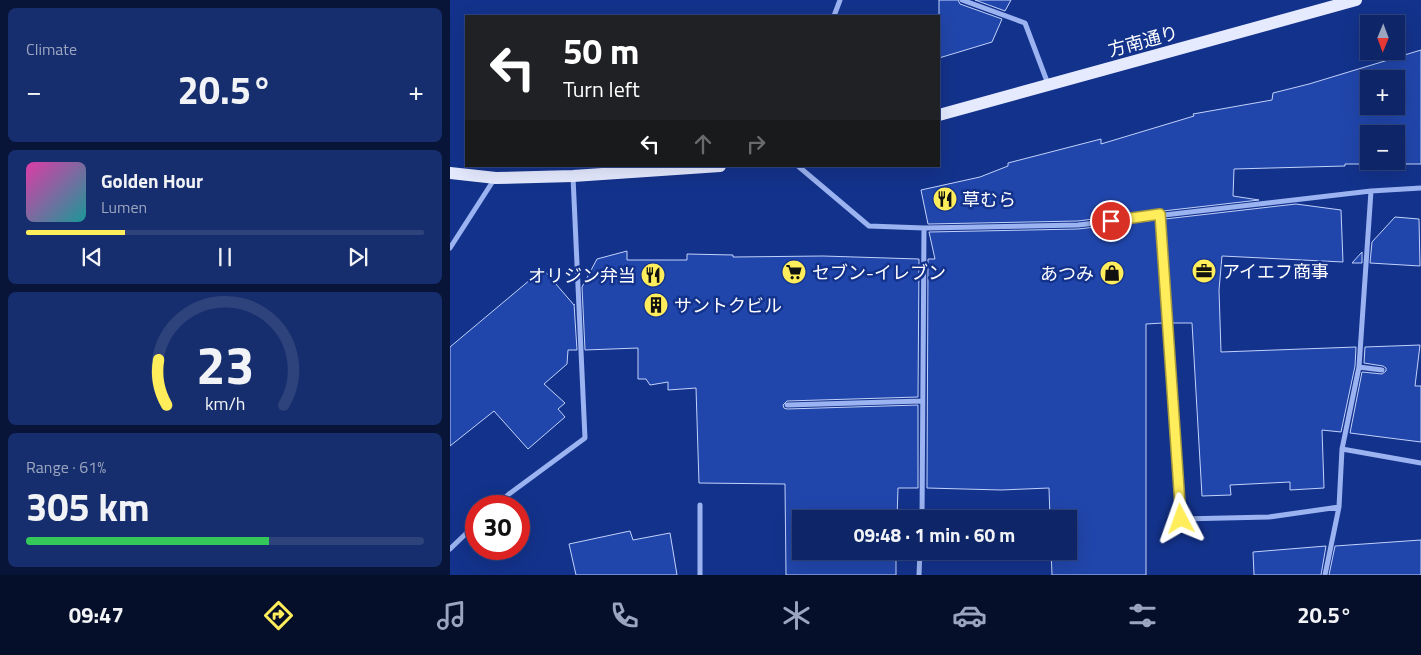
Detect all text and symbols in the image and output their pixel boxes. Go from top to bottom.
north arrow [1360,15,1405,60]
map controls [1360,15,1405,170]
street label: 方南通り [1105,19,1181,63]
text: 50 m [563,24,639,78]
icon: left [480,35,545,100]
text: Climate [26,37,77,61]
text: 20.5° [178,61,272,119]
text: − [26,69,42,112]
text: + [408,69,424,112]
button: + [1360,70,1405,115]
text: Turn left [563,72,640,106]
button: − [1360,125,1405,170]
icon: left [636,130,664,158]
icon: ahead [689,130,717,158]
icon: right [742,130,770,158]
text: Golden Hour [101,166,203,195]
restaurant icon: 草むら [932,186,958,212]
place label: 草むら [962,186,1016,213]
text: Lumen [101,195,147,219]
pin [1090,200,1132,242]
icon: arrive [1097,207,1125,235]
icon: previous [78,243,106,271]
icon: pause [211,243,239,271]
icon: next [344,243,372,271]
office icon: アイエフ商事 [1191,258,1217,284]
place label: アイエフ商事 [1222,258,1329,285]
supermarket icon: セブン-イレブン [781,259,807,285]
place label: セブン-イレブン [812,259,946,286]
place label: あつみ [1040,260,1094,287]
shop icon: あつみ [1099,260,1125,286]
place label: オリジン弁当 [528,262,636,289]
restaurant icon: オリジン弁当 [640,262,666,288]
building icon: サントクビル [643,292,669,318]
place label: サントクビル [674,292,782,319]
text: 23 [196,325,254,404]
text: km/h [205,390,245,417]
text: Range · 61% [26,455,106,479]
text: 305 km [26,478,150,536]
position arrow [1154,492,1206,544]
speed limit sign: 30 [465,495,530,560]
text: 09:48 · 1 min · 60 m [854,520,1015,549]
text: 09:47 [69,598,124,632]
icon: directions [261,598,296,633]
icon: music [434,598,469,633]
icon: phone [607,598,642,633]
icon: climate [779,598,814,633]
icon: car [952,598,987,633]
icon: filters [1125,598,1160,633]
text: 20.5° [1297,598,1352,632]

